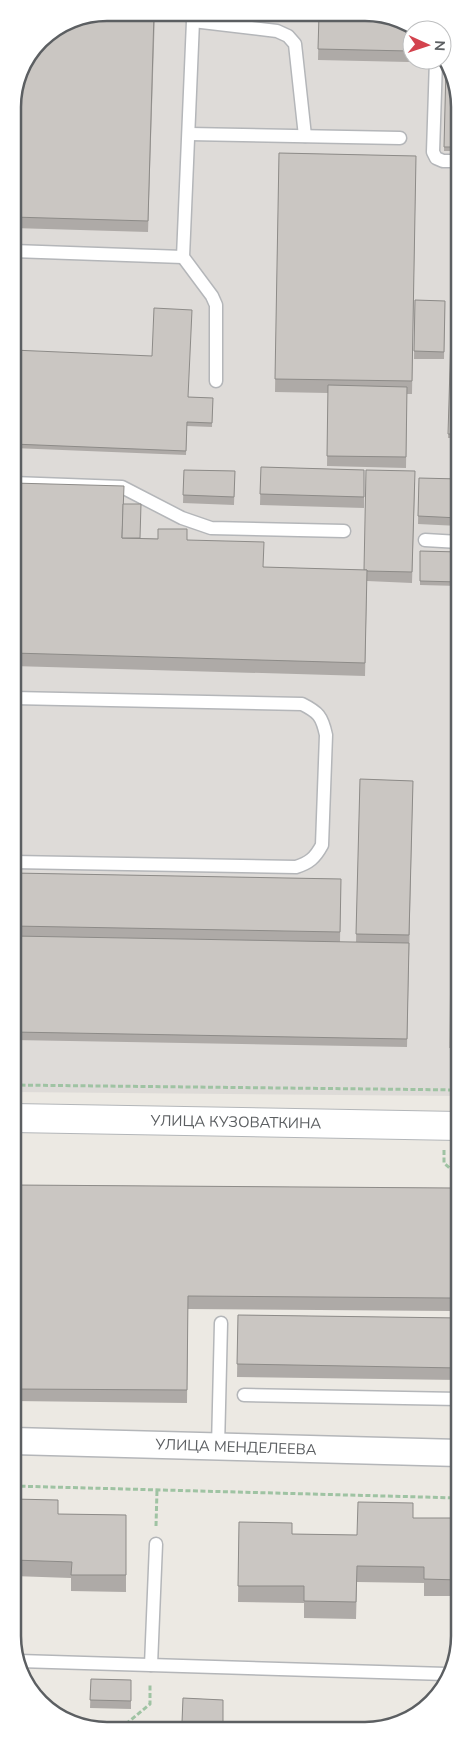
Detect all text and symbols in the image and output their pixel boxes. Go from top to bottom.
north arrow [402,20,452,70]
text: N [430,40,449,51]
street label: УЛИЦА КУЗОВАТКИНА [150,1110,322,1133]
street label: УЛИЦА МЕНДЕЛЕЕВА [154,1434,317,1460]

